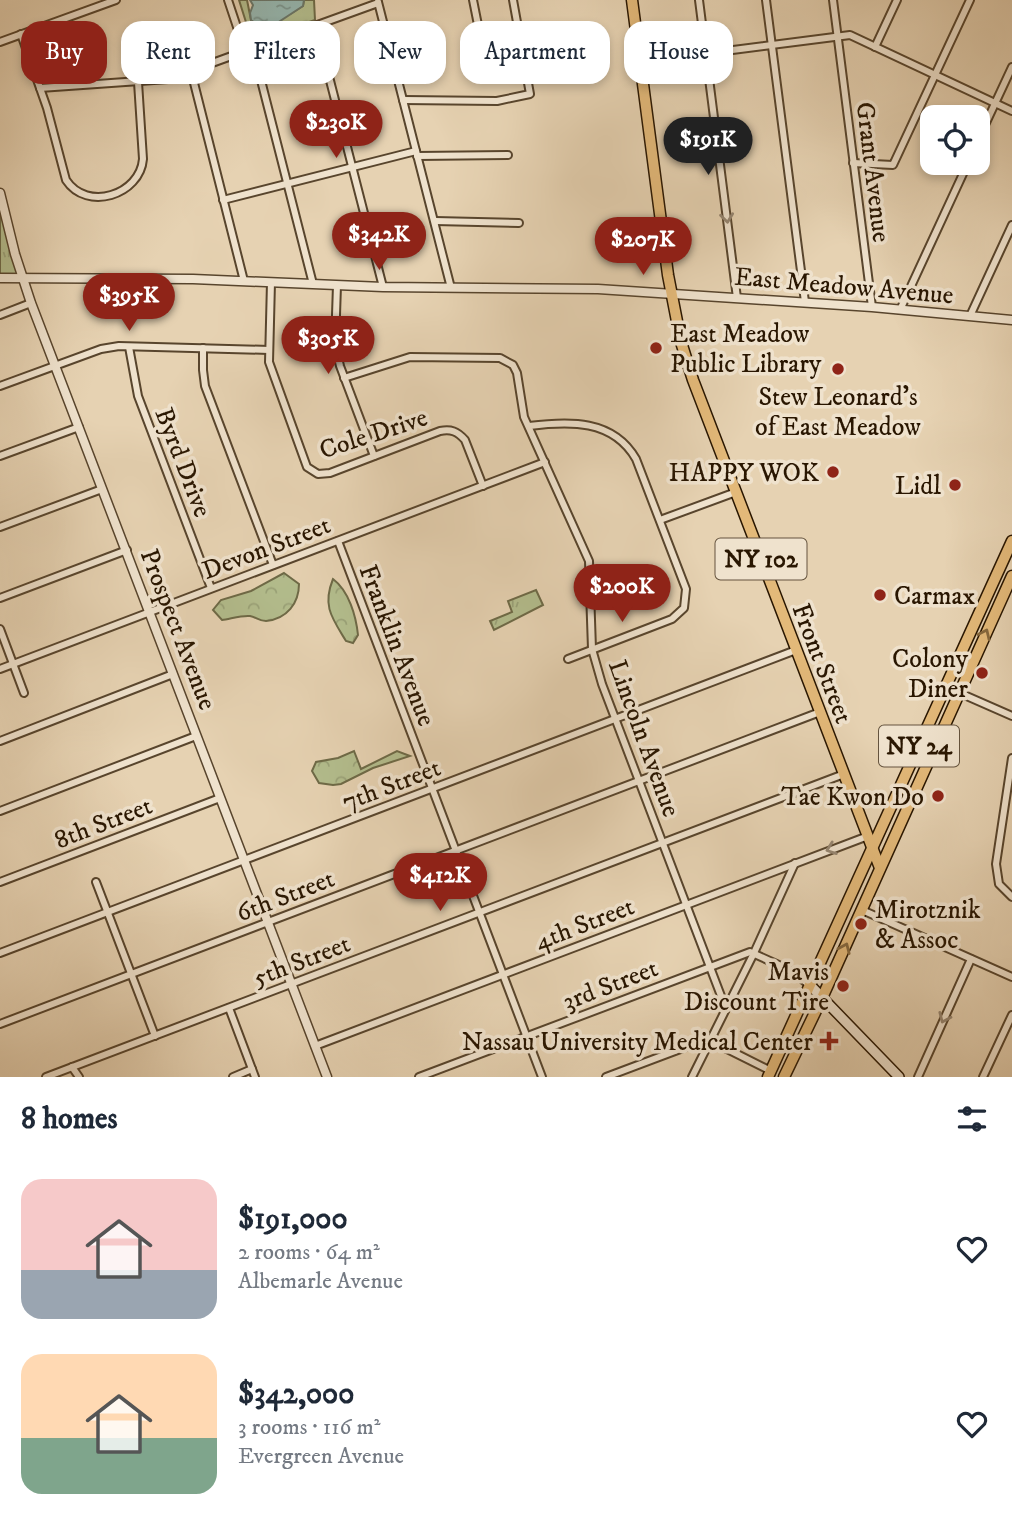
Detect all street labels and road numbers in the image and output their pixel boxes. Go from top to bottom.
street label: Grant Avenue [848,100,897,244]
street label: East Meadow Avenue [733,260,955,313]
street label: Cole Drive [315,401,432,467]
street label: Byrd Drive [147,403,219,522]
street label: Devon Street [198,509,335,588]
road number: NY 102 [716,538,806,580]
street label: Prospect Avenue [132,544,223,715]
street label: Franklin Avenue [351,560,443,731]
street label: Front Street [784,599,860,728]
street label: Lincoln Avenue [600,656,687,821]
road number: NY 24 [879,726,959,766]
street label: 7th Street [338,752,445,819]
street label: 8th Street [50,790,157,857]
street label: 6th Street [232,863,339,930]
street label: 4th Street [530,890,639,958]
street label: 5th Street [248,928,355,995]
street label: 3rd Street [558,952,663,1019]

